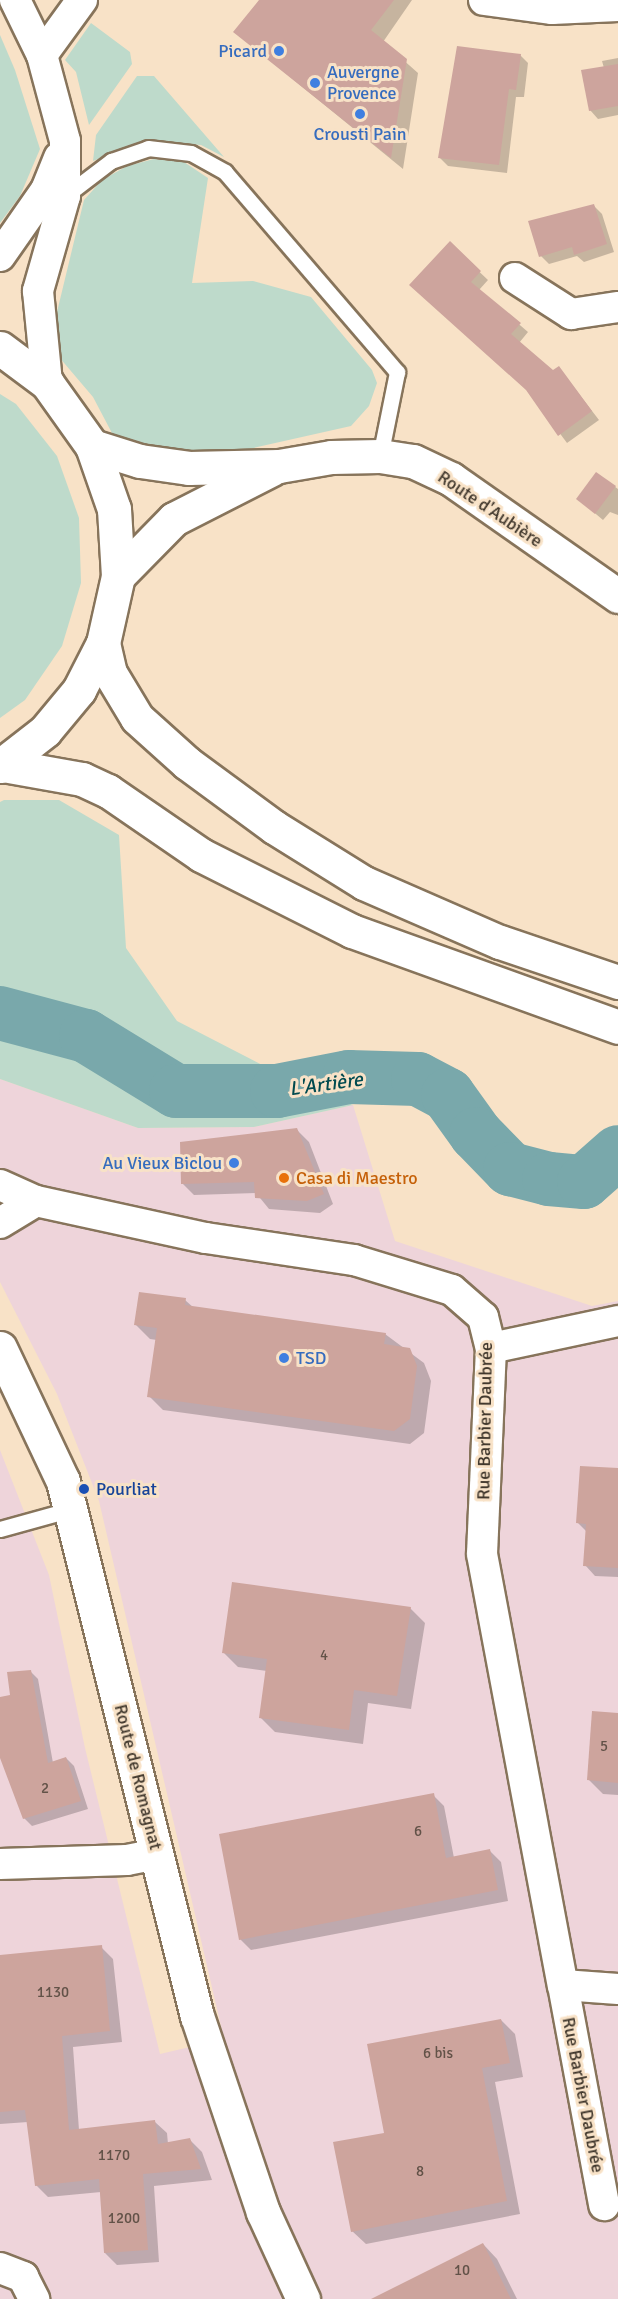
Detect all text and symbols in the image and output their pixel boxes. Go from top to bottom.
place label: Picard [218,40,267,62]
marker: Picard [272,44,286,58]
place label: Auvergne Provence [327,62,399,104]
marker: Auvergne Provence [308,76,322,90]
marker: Crousti Pain [353,107,367,121]
place label: Crousti Pain [313,123,407,145]
street label: Route d'Aubière [434,466,546,552]
water label: L'Artière [288,1067,364,1101]
place label: Au Vieux Biclou [102,1152,222,1174]
marker: Au Vieux Biclou [227,1156,241,1170]
place label: Casa di Maestro [296,1167,418,1189]
marker: Casa di Maestro [277,1171,291,1185]
street label: Rue Barbier Daubrée [473,1342,497,1500]
place label: TSD [296,1347,327,1369]
marker: TSD [277,1351,291,1365]
place label: Pourliat [96,1478,157,1500]
marker: Pourliat [77,1482,91,1496]
house number: 4 [320,1647,328,1665]
street label: Route de Romagnat [109,1702,167,1852]
house number: 5 [600,1738,608,1756]
house number: 2 [41,1780,49,1798]
house number: 6 [414,1823,422,1841]
house number: 1130 [37,1984,69,2002]
street label: Rue Barbier Daubrée [557,2015,609,2175]
house number: 6 bis [423,2045,453,2063]
house number: 1170 [98,2147,130,2165]
house number: 8 [416,2163,424,2181]
house number: 1200 [108,2210,140,2228]
house number: 10 [454,2262,470,2280]

